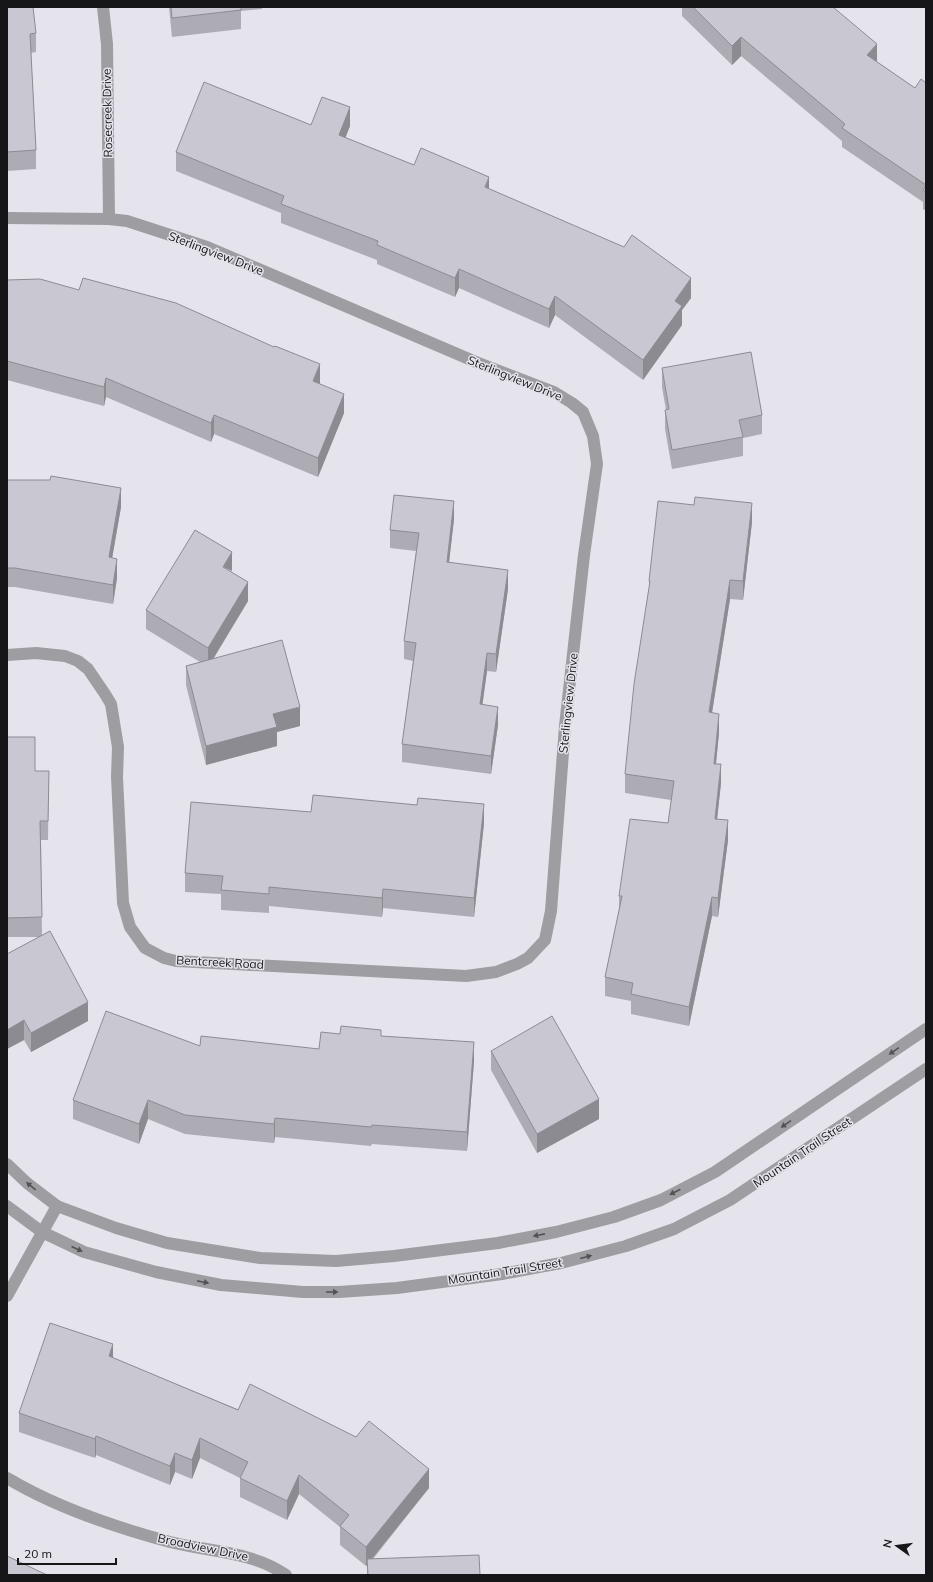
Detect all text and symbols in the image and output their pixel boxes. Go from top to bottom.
street label: Rosecreek Drive [99,68,115,158]
street label: Sterlingview Drive [166,228,266,278]
street label: Sterlingview Drive [466,352,564,404]
street label: Sterlingview Drive [555,652,581,754]
street label: Bentcreek Road [176,952,264,972]
one-way arrow [888,1047,899,1055]
street label: Mountain Trail Street [750,1114,854,1190]
one-way arrow [781,1120,791,1128]
one-way arrow [26,1182,37,1190]
one-way arrow [670,1189,681,1195]
one-way arrow [532,1232,545,1238]
one-way arrow [72,1246,83,1252]
one-way arrow [579,1253,592,1259]
street label: Mountain Trail Street [447,1255,563,1287]
one-way arrow [197,1279,209,1285]
one-way arrow [326,1289,339,1295]
north arrow [877,1526,917,1566]
street label: Broadview Drive [156,1530,250,1564]
text: N [879,1538,895,1549]
scale bar [18,1540,116,1566]
text: 20 m [24,1546,52,1561]

